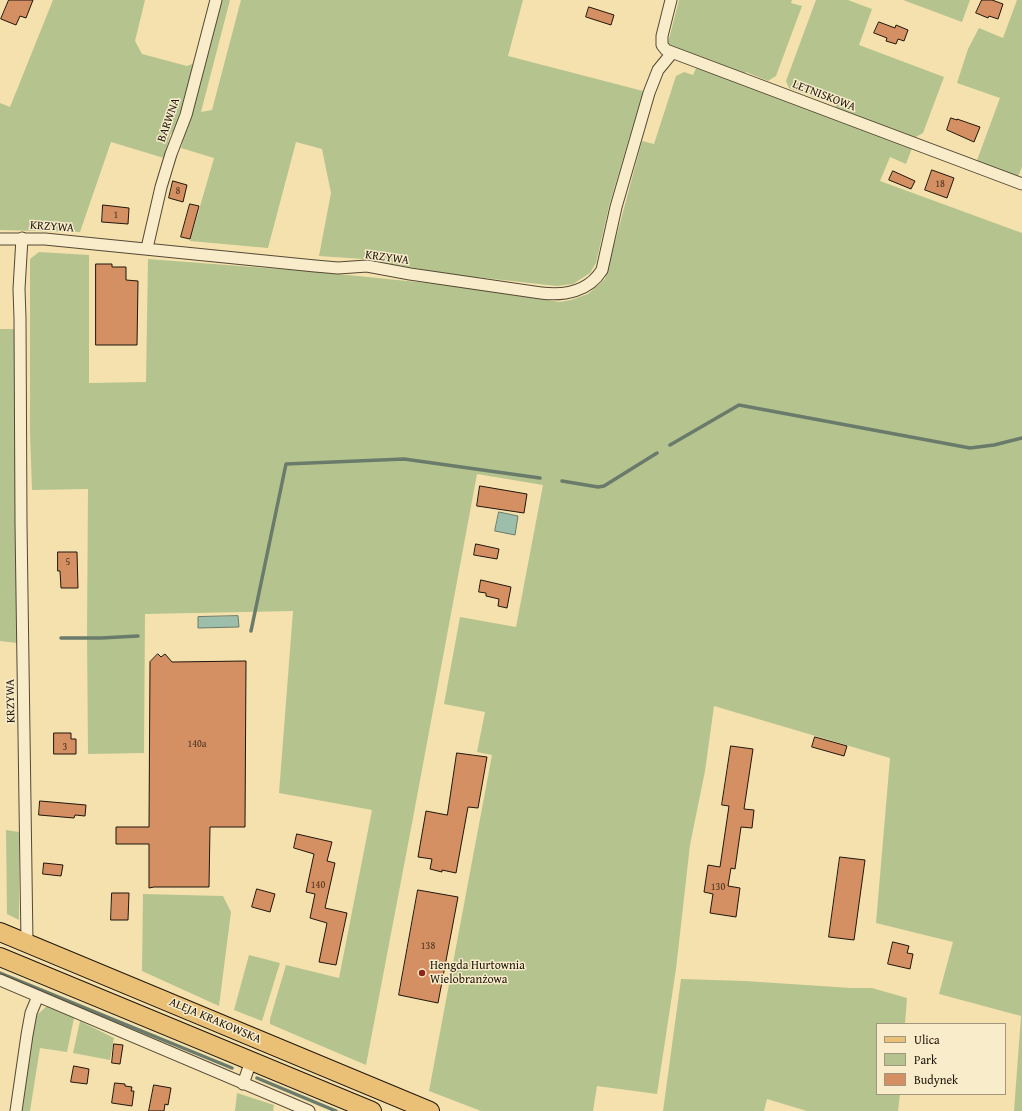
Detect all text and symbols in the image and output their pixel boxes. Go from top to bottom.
street label: LETNISKOWA [790,77,858,115]
street label: BARWNA [155,96,183,144]
house number: 18 [935,178,945,190]
house number: 8 [176,185,180,197]
house number: 1 [114,209,118,221]
street label: KRZYWA [29,218,75,236]
street label: KRZYWA [364,248,410,268]
house number: 5 [66,556,70,568]
street label: KRZYWA [3,679,19,723]
house number: 140a [187,738,207,750]
house number: 3 [63,741,67,753]
house number: 140 [311,879,325,891]
house number: 130 [711,881,725,893]
house number: 138 [421,940,435,952]
place label: Hengda Hurtownia Wielobranżowa [430,959,525,987]
marker: Hengda Hurtownia Wielobranżowa [417,968,427,978]
street label: ALEJA KRAKOWSKA [167,995,263,1047]
legend [876,1023,1006,1095]
text: Ulica [914,1031,940,1048]
text: Park [914,1051,937,1068]
text: Budynek [914,1071,958,1088]

